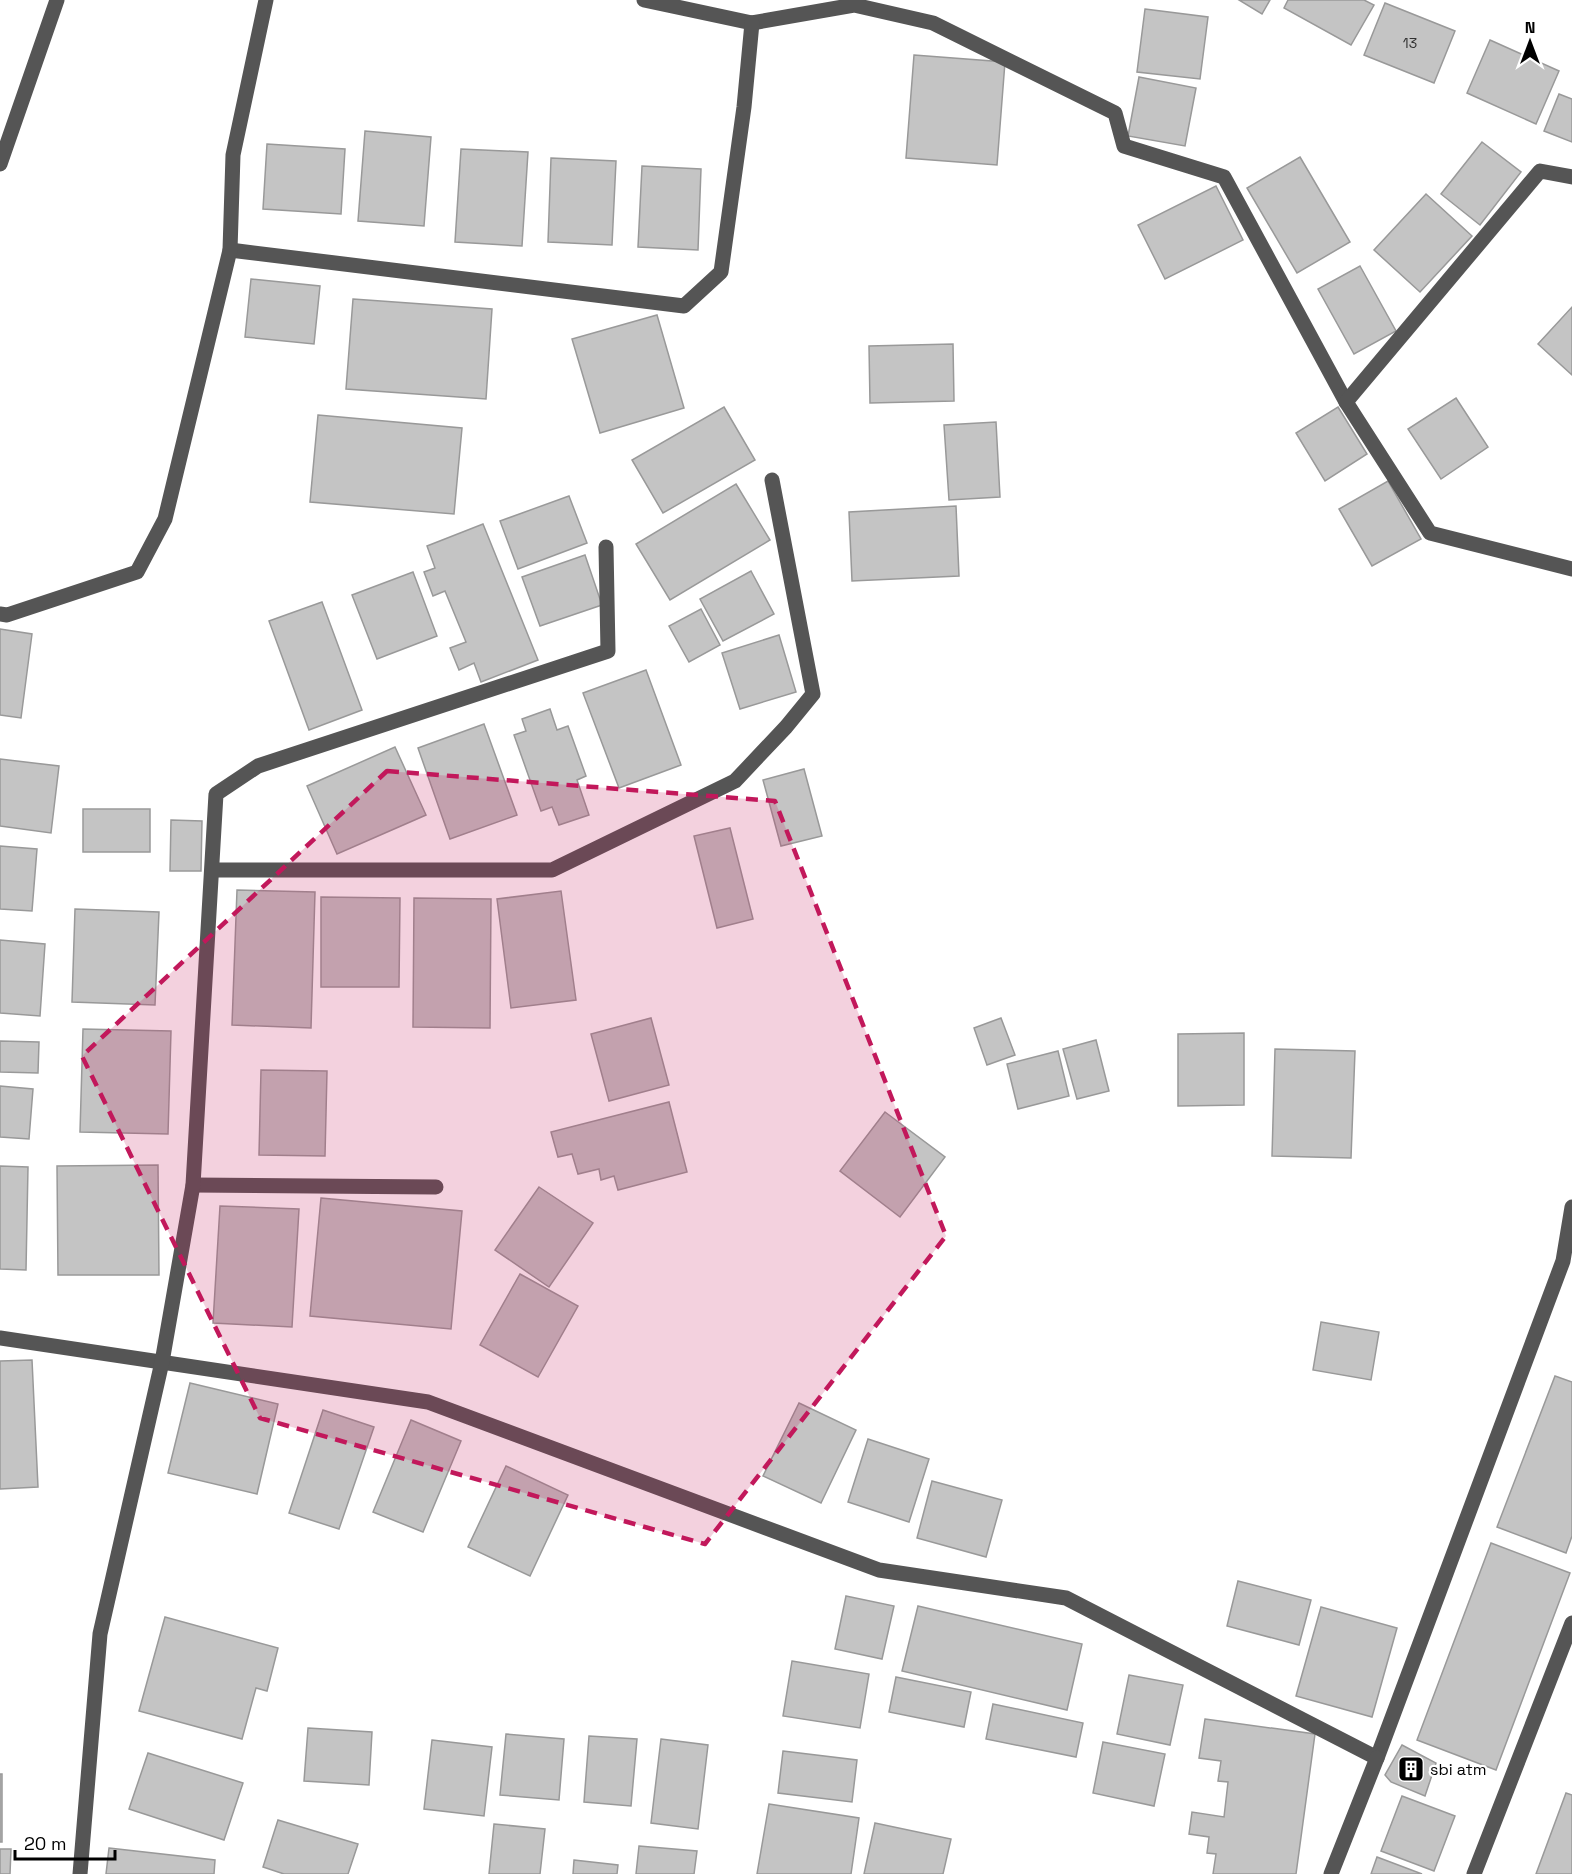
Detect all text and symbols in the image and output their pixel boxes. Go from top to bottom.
north arrow [1500,12,1560,72]
text: N [1525,17,1535,38]
house number: 13 [1403,34,1417,52]
building icon: sbi atm [1396,1754,1426,1784]
place label: sbi atm [1430,1759,1487,1780]
scale bar [15,1823,116,1861]
text: 20 m [24,1832,67,1855]

